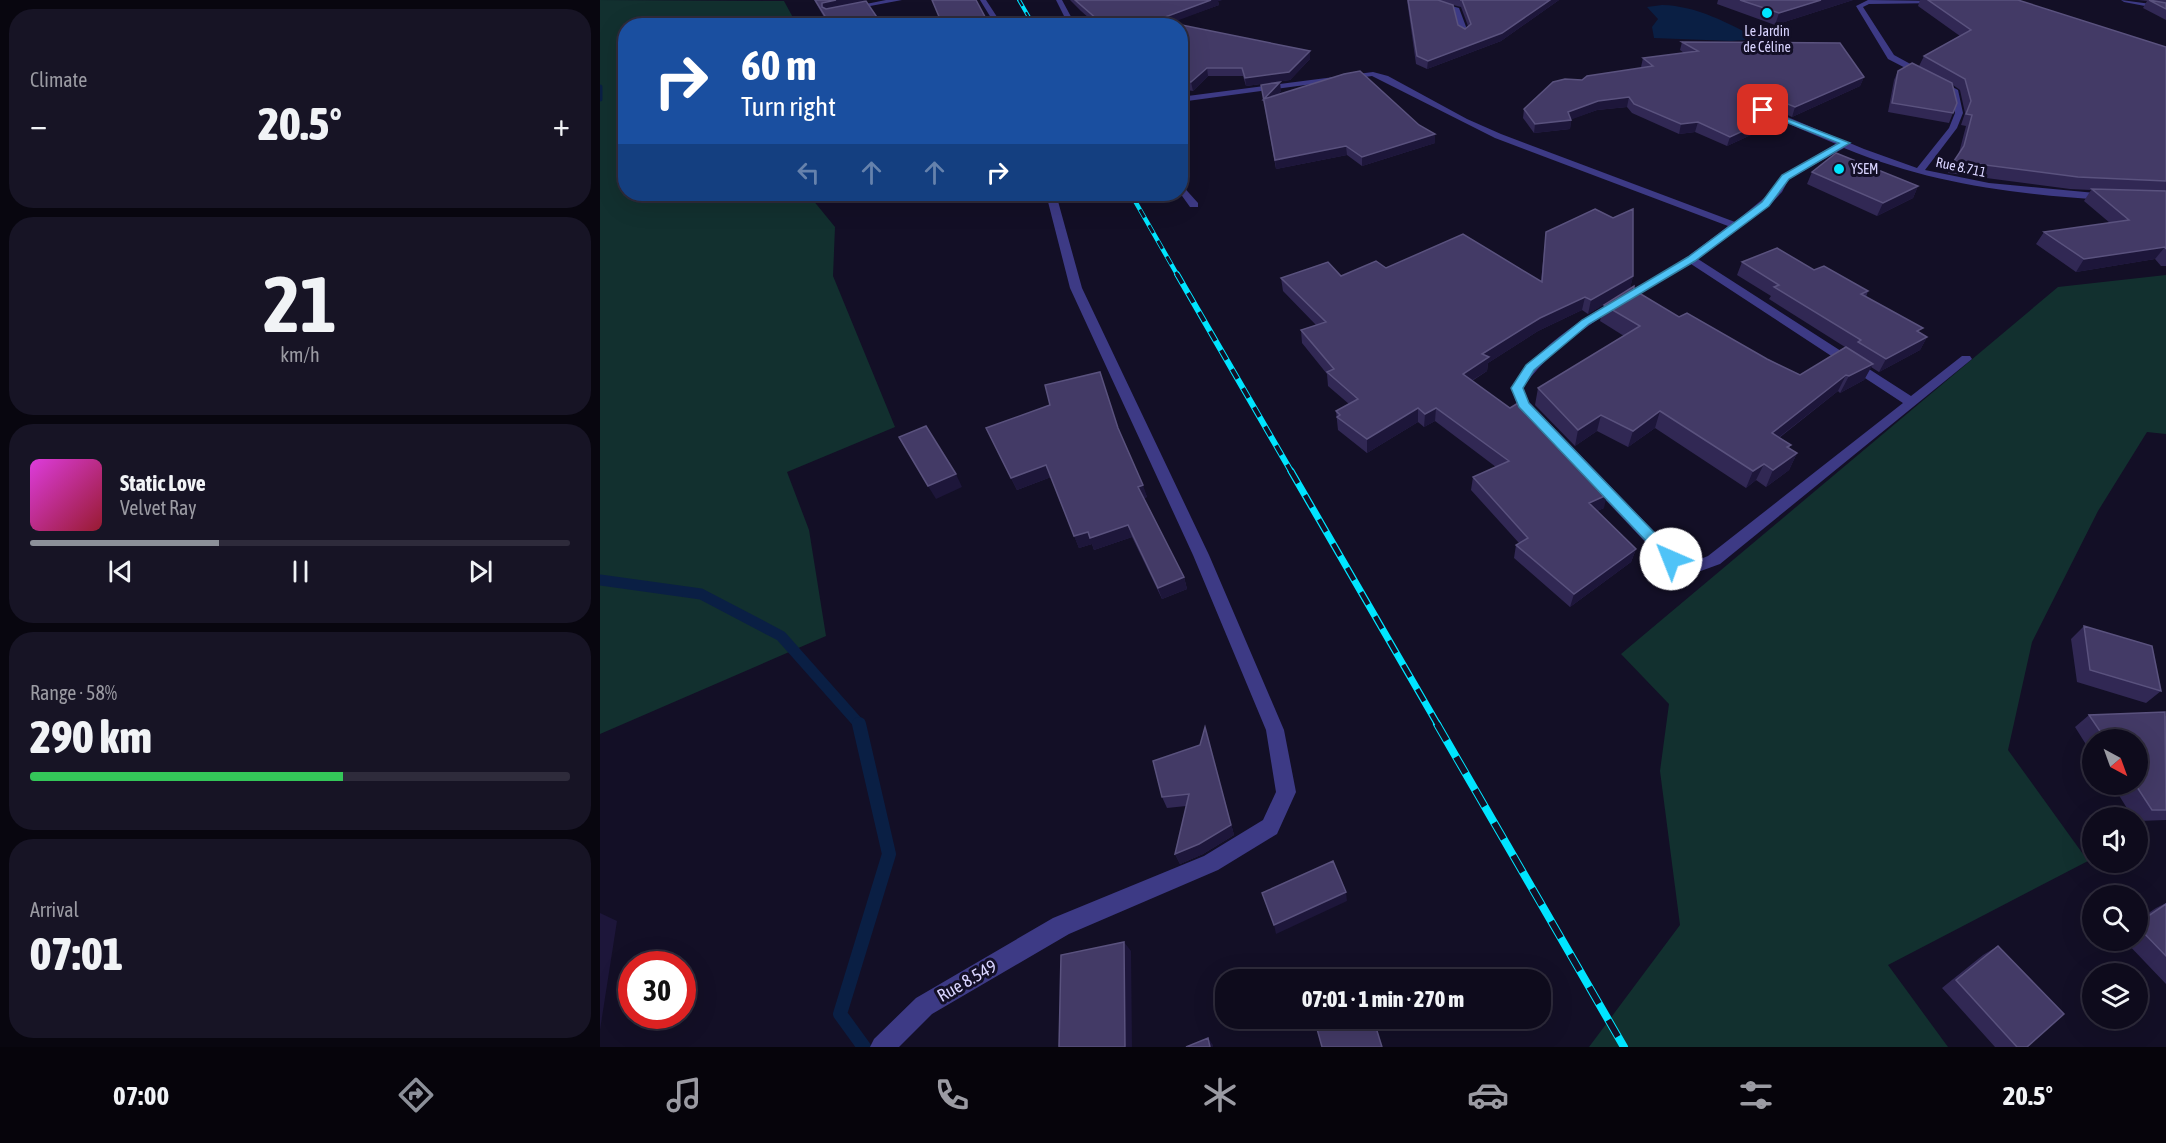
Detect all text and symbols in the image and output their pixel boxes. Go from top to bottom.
marker: Le Jardin de Céline [1760,6,1774,20]
place label: Le Jardin de Céline [1743,23,1791,55]
text: 60 m [741,41,816,89]
icon: right [642,42,720,120]
text: Climate [30,68,87,91]
pin [1737,84,1788,135]
text: Turn right [741,91,836,122]
icon: arrive [1746,93,1779,126]
text: 20.5° [258,98,342,150]
text: − [30,105,47,143]
text: + [553,105,570,143]
street label: Rue 8.711 [1934,154,1988,180]
icon: left [792,156,825,189]
icon: ahead [855,156,888,189]
icon: ahead [918,156,951,189]
icon: right [981,156,1014,189]
place label: YSEM [1851,161,1878,177]
marker: YSEM [1832,162,1846,176]
text: 21 [263,259,337,349]
text: km/h [280,343,320,366]
text: Static Love [120,470,206,496]
text: Velvet Ray [120,496,197,519]
position arrow [1639,527,1703,591]
icon: previous [104,555,137,588]
icon: pause [284,555,317,588]
icon: next [464,555,497,588]
text: Range · 58% [30,681,117,704]
text: 290 km [30,711,152,763]
north arrow [2082,729,2148,795]
map controls [2082,729,2148,1029]
button: sound [2082,807,2148,873]
button: search [2082,885,2148,951]
text: Arrival [30,898,79,921]
text: 07:01 [30,928,124,980]
speed limit sign: 30 [618,951,696,1029]
street label: Rue 8.549 [933,955,1000,1006]
button: layers [2082,963,2148,1029]
text: 07:01 · 1 min · 270 m [1302,986,1464,1012]
icon: directions [395,1074,437,1116]
icon: music [663,1074,705,1116]
icon: phone [931,1074,973,1116]
icon: climate [1199,1074,1241,1116]
icon: car [1467,1074,1509,1116]
icon: filters [1735,1074,1777,1116]
text: 07:00 [113,1080,169,1111]
text: 20.5° [2003,1080,2053,1111]

